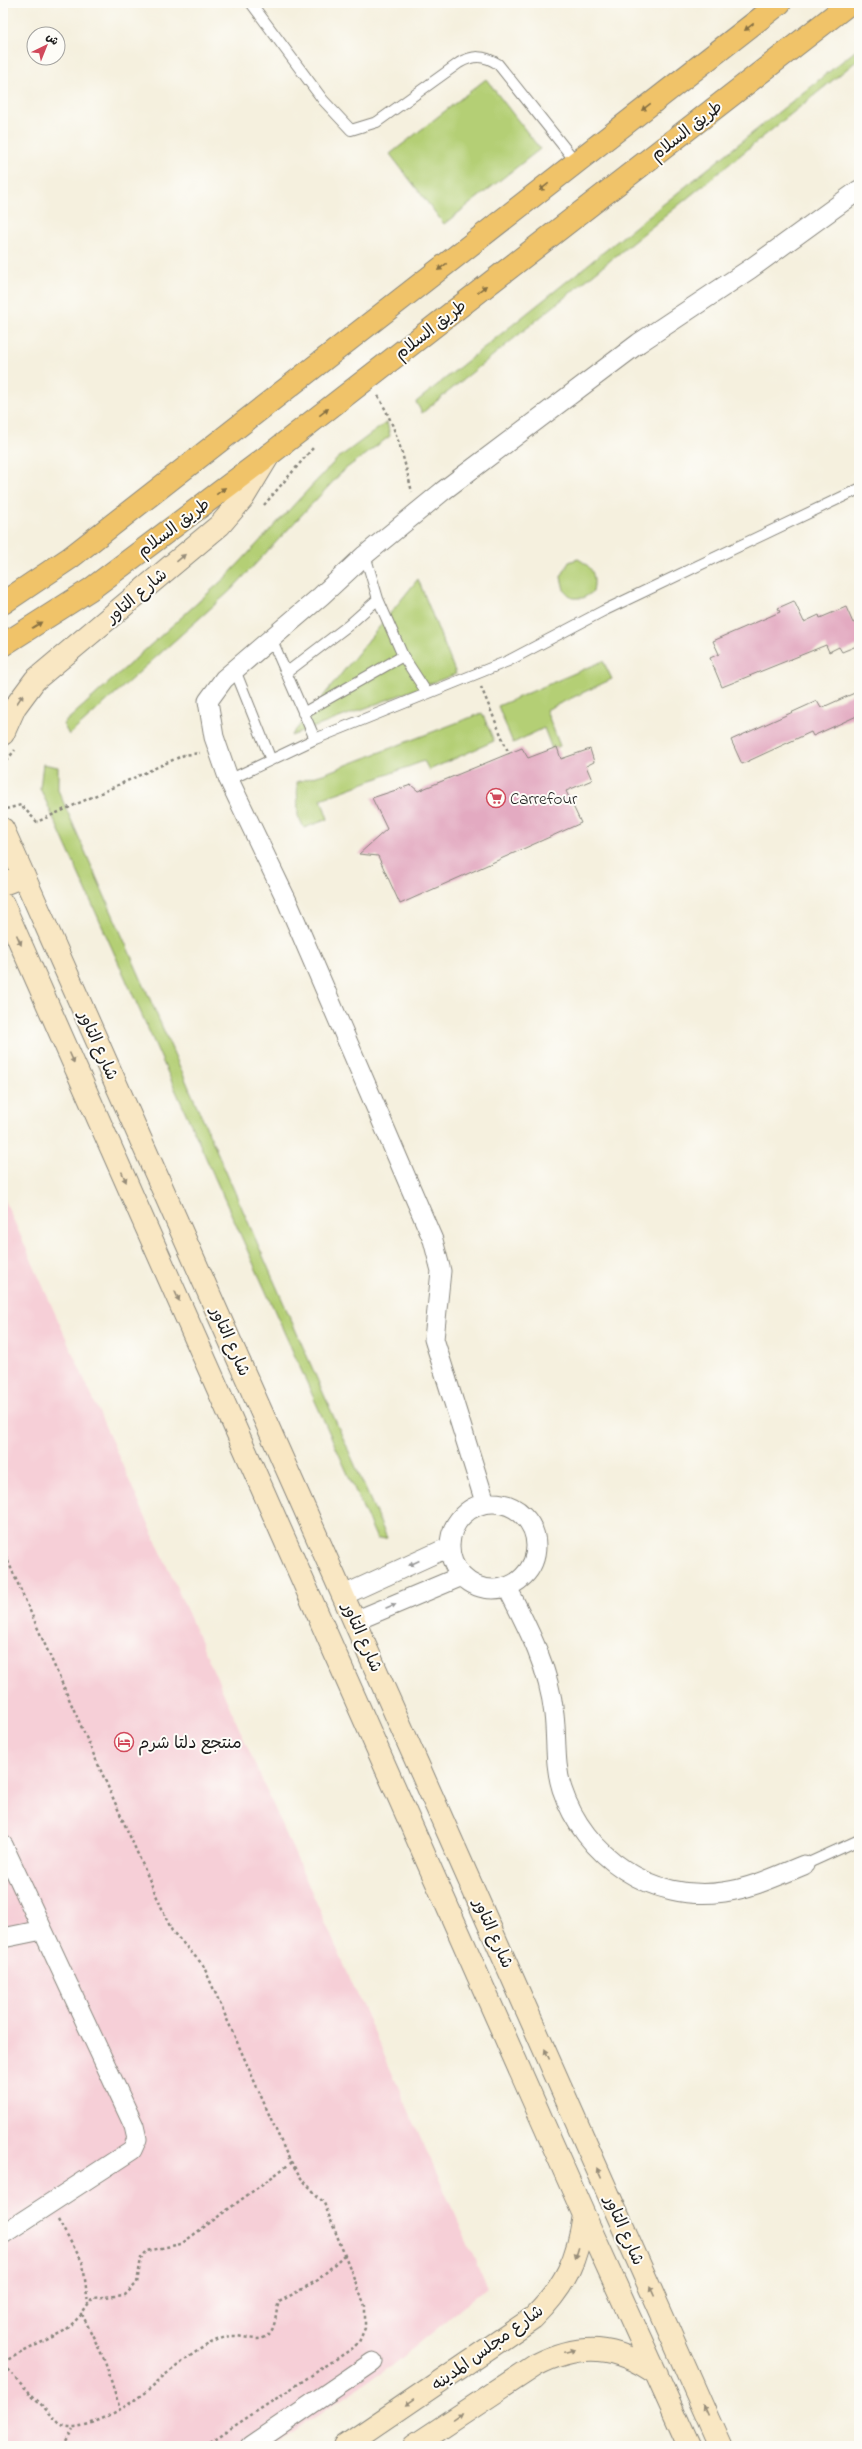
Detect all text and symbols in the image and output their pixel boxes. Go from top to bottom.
one-way arrow [743,23,754,31]
north arrow [26,26,66,66]
text: ش [42,29,62,49]
street label: طريق السلام [646,95,728,167]
one-way arrow [641,103,652,111]
one-way arrow [538,183,549,191]
one-way arrow [436,263,447,271]
one-way arrow [476,285,487,293]
street label: طريق السلام [390,294,472,366]
one-way arrow [318,407,329,416]
one-way arrow [215,487,226,495]
street label: طريق السلام [132,492,216,564]
one-way arrow [175,553,186,562]
street label: شارع التاور [99,563,173,631]
one-way arrow [31,622,42,629]
one-way arrow [16,694,24,704]
supermarket icon: Carrefour [485,787,507,809]
place label: Carrefour [510,787,578,812]
one-way arrow [16,934,22,945]
street label: شارع التاور [70,1005,124,1084]
one-way arrow [69,1053,75,1065]
one-way arrow [121,1172,127,1183]
one-way arrow [174,1291,180,1302]
street label: شارع التاور [202,1301,256,1380]
one-way arrow [408,1560,419,1566]
street label: شارع التاور [334,1597,388,1676]
one-way arrow [386,1602,398,1608]
hotel icon: منتجع دلتا شرم [113,1731,135,1753]
place label: منتجع دلتا شرم [138,1731,242,1756]
street label: شارع التاور [465,1893,519,1972]
one-way arrow [544,2048,550,2059]
one-way arrow [596,2166,602,2178]
street label: شارع التاور [596,2190,650,2269]
one-way arrow [573,2247,579,2259]
one-way arrow [649,2286,655,2297]
street label: شارع مجلس المدينه [427,2299,549,2397]
one-way arrow [563,2348,576,2354]
one-way arrow [405,2398,416,2406]
one-way arrow [701,2404,707,2416]
one-way arrow [453,2413,463,2421]

